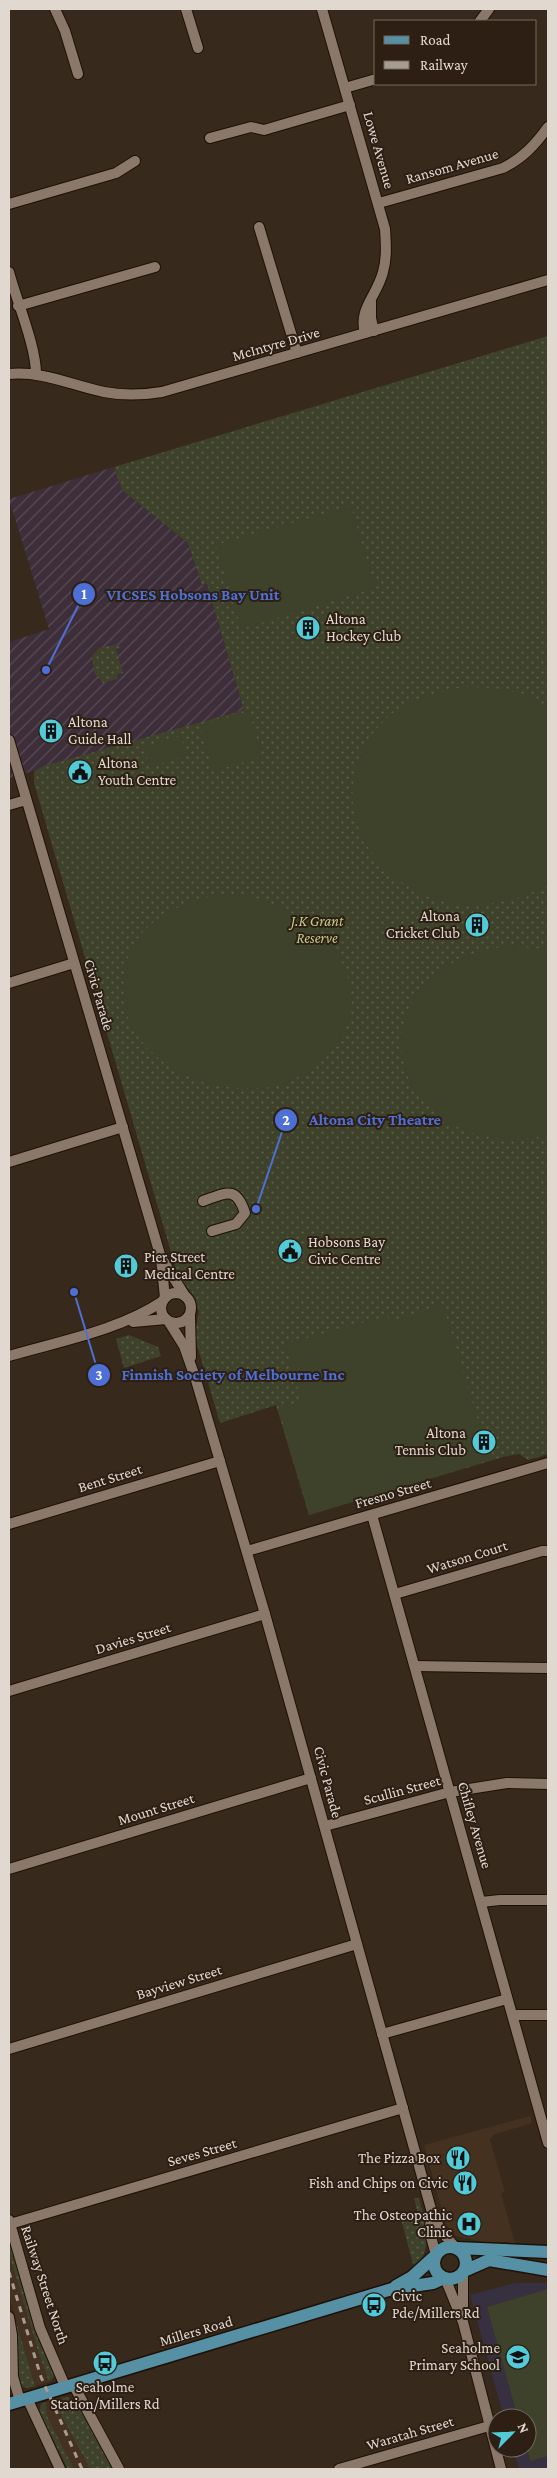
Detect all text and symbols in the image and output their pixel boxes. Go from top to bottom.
legend [374,20,537,85]
text: Road [420,32,451,48]
text: Railway [420,57,468,74]
street label: Lowe Avenue [360,110,398,191]
street label: Ransom Avenue [404,145,501,187]
street label: McIntyre Drive [230,324,322,365]
callout: VICSES Hobsons Bay Unit [71,579,289,610]
text: 1 [81,586,87,602]
text: VICSES Hobsons Bay Unit [105,586,280,603]
place label: Altona Hockey Club [326,611,402,645]
building icon: Altona Hockey Club [295,615,321,641]
place label: Altona Guide Hall [68,714,131,747]
building icon: Altona Guide Hall [38,718,64,744]
place label: Altona Youth Centre [98,755,177,788]
public building icon: Altona Youth Centre [67,759,93,785]
place label: Altona Cricket Club [386,908,460,941]
building icon: Altona Cricket Club [464,912,490,938]
park label: J.K Grant Reserve [288,913,344,946]
street label: Civic Parade [81,958,117,1033]
callout: Altona City Theatre [274,1104,451,1135]
text: Altona City Theatre [308,1111,442,1128]
text: 2 [282,1112,290,1128]
place label: Hobsons Bay Civic Centre [308,1234,385,1267]
public building icon: Hobsons Bay Civic Centre [277,1238,303,1264]
place label: Pier Street Medical Centre [144,1249,235,1282]
building icon: Pier Street Medical Centre [113,1253,139,1279]
callout: Finnish Society of Melbourne Inc [86,1359,354,1390]
text: Finnish Society of Melbourne Inc [121,1366,345,1383]
text: 3 [95,1367,103,1383]
place label: Altona Tennis Club [395,1425,466,1458]
building icon: Altona Tennis Club [471,1429,497,1455]
street label: Bent Street [76,1460,145,1495]
street label: Fresno Street [353,1474,434,1511]
street label: Watson Court [425,1537,510,1577]
street label: Davies Street [93,1619,174,1657]
street label: Civic Parade [311,1744,345,1820]
street label: Scullin Street [362,1772,443,1808]
street label: Chifley Avenue [454,1780,495,1871]
street label: Mount Street [116,1790,197,1828]
street label: Bayview Street [134,1961,225,2004]
street label: Seves Street [166,2134,239,2169]
restaurant icon: The Pizza Box [445,2145,471,2171]
place label: The Pizza Box [358,2150,440,2166]
restaurant icon: Fish and Chips on Civic [452,2170,478,2196]
place label: Fish and Chips on Civic [309,2175,449,2192]
place label: The Osteopathic Clinic [354,2207,453,2240]
hospital icon: The Osteopathic Clinic [456,2211,482,2237]
street label: Railway Street North [17,2224,72,2347]
place label: Civic Pde/Millers Rd [392,2288,480,2321]
bus stop icon: Civic Pde/Millers Rd [361,2292,387,2318]
street label: Millers Road [158,2313,234,2349]
place label: Seaholme Primary School [409,2340,500,2374]
school or university icon: Seaholme Primary School [505,2344,531,2370]
bus stop icon: Seaholme Station/Millers Rd [92,2350,118,2376]
place label: Seaholme Station/Millers Rd [50,2379,160,2412]
north arrow [487,2408,537,2458]
street label: Waratah Street [365,2413,456,2453]
text: N [515,2420,533,2436]

